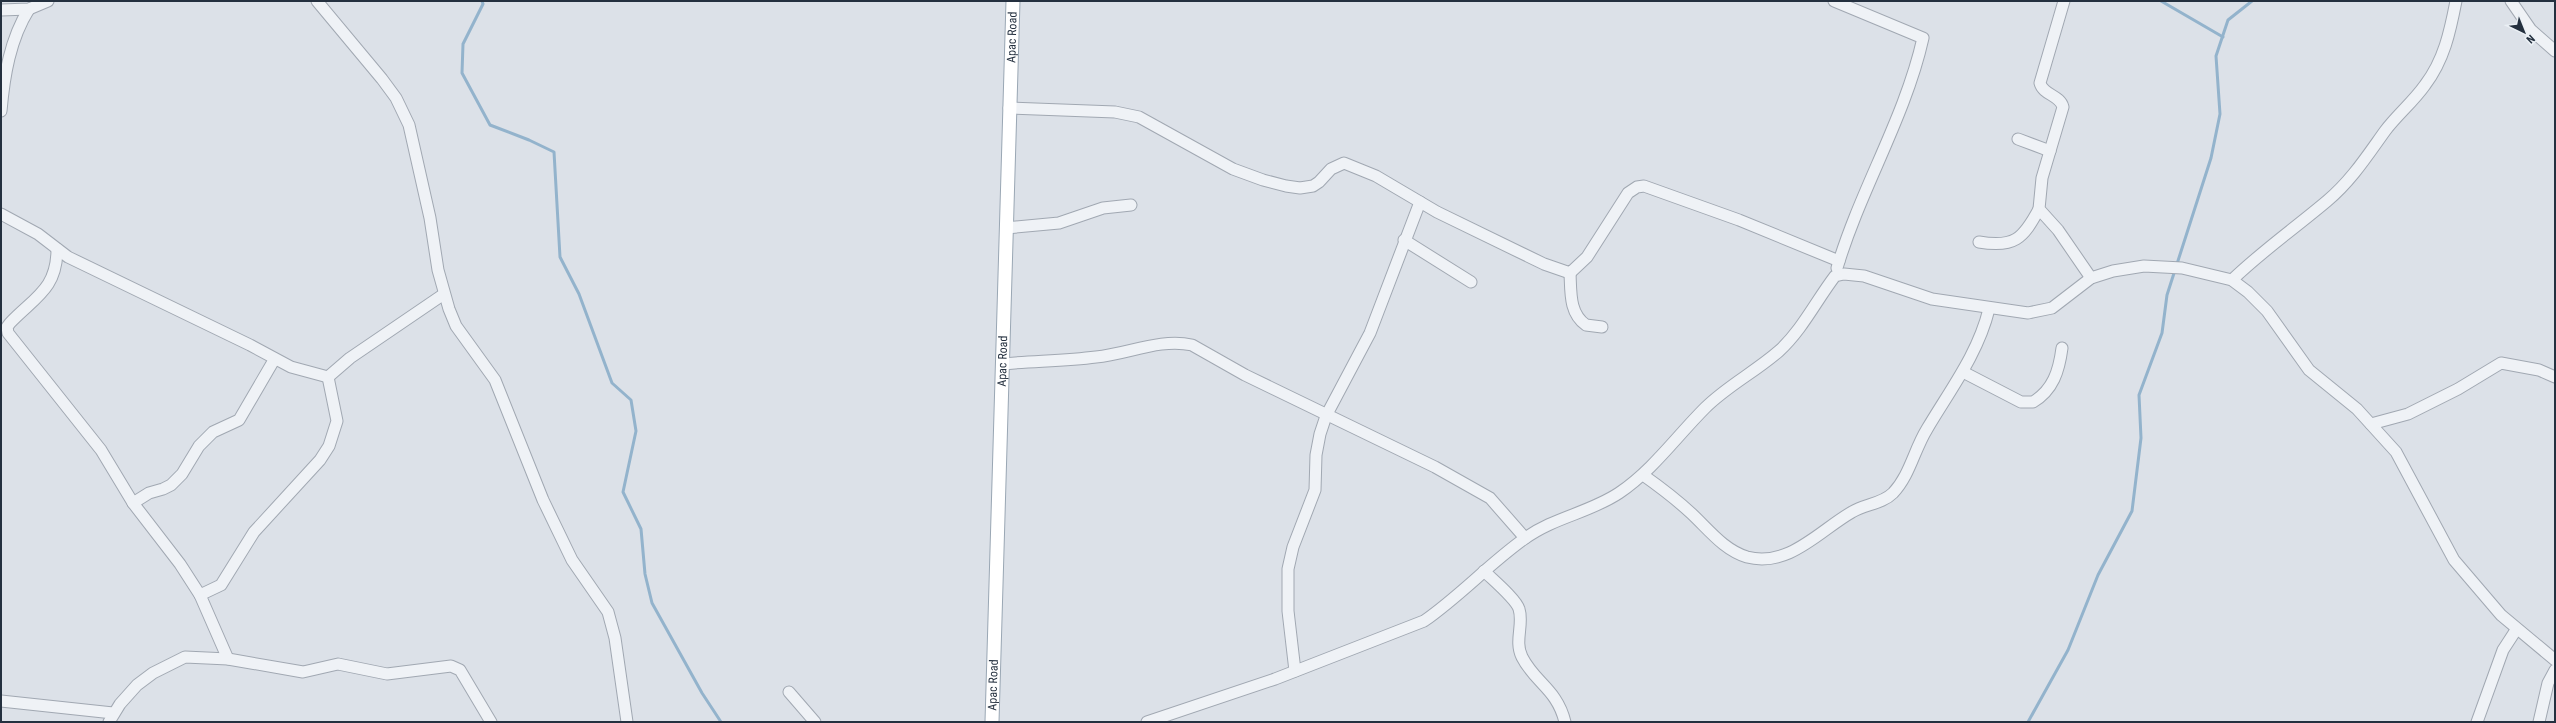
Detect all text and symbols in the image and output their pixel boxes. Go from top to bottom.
street label: Apac Road [1004,12,1020,63]
north arrow [2504,12,2544,52]
text: N [2523,32,2537,46]
street label: Apac Road [995,335,1010,387]
street label: Apac Road [985,659,1001,711]

